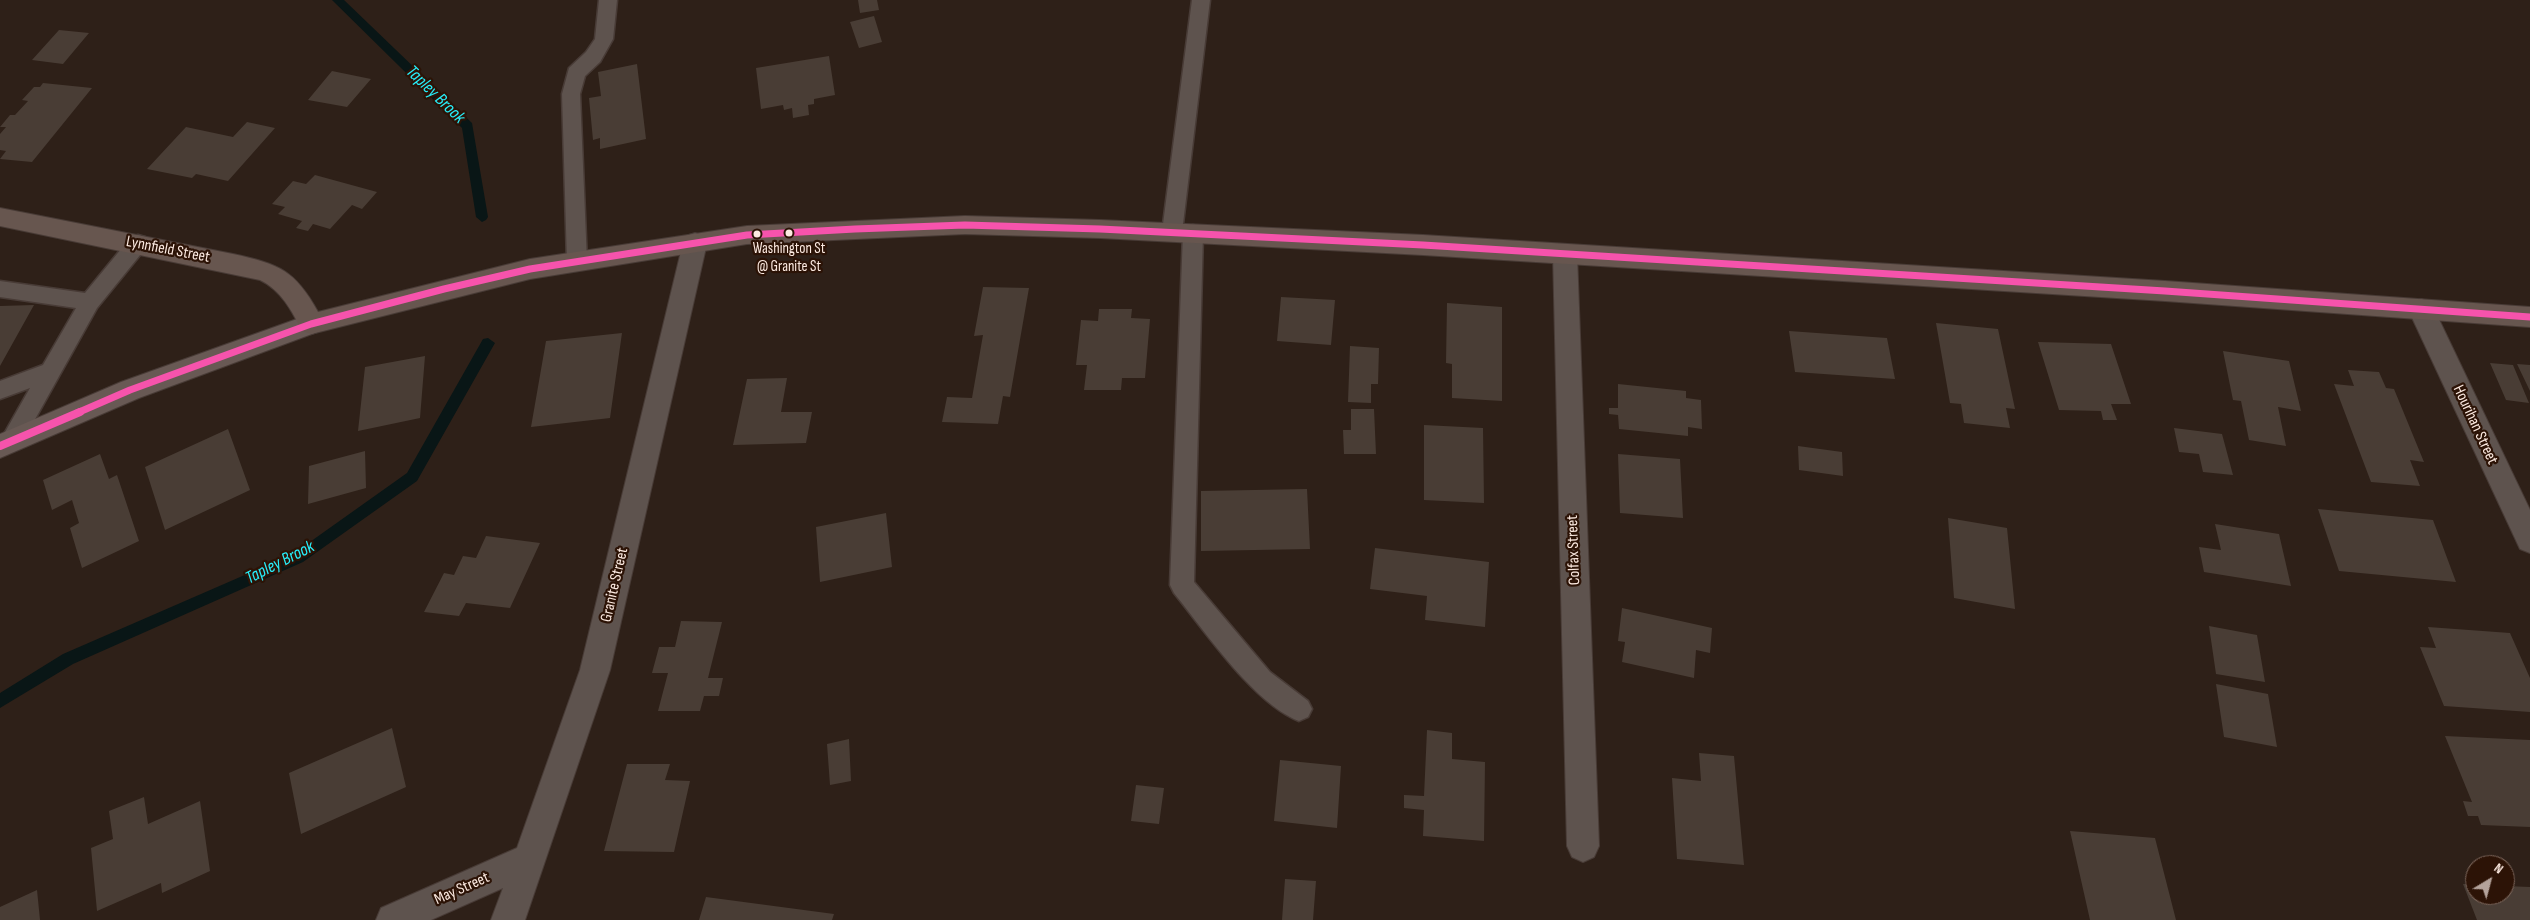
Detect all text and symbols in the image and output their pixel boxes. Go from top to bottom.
water label: Tapley Brook [401,61,469,129]
marker: Washington St @ Granite St [784,228,794,238]
unlabelled marker [752,229,762,239]
street label: Lynnfield Street [125,232,211,268]
place label: Washington St @ Granite St [753,240,825,275]
street label: Hourihan Street [2448,382,2502,468]
street label: Colfax Street [1563,515,1585,585]
water label: Tapley Brook [242,537,318,589]
street label: Granite Street [597,546,633,624]
north arrow [2465,855,2515,905]
text: N [2491,859,2507,877]
street label: May Street [432,868,492,910]

